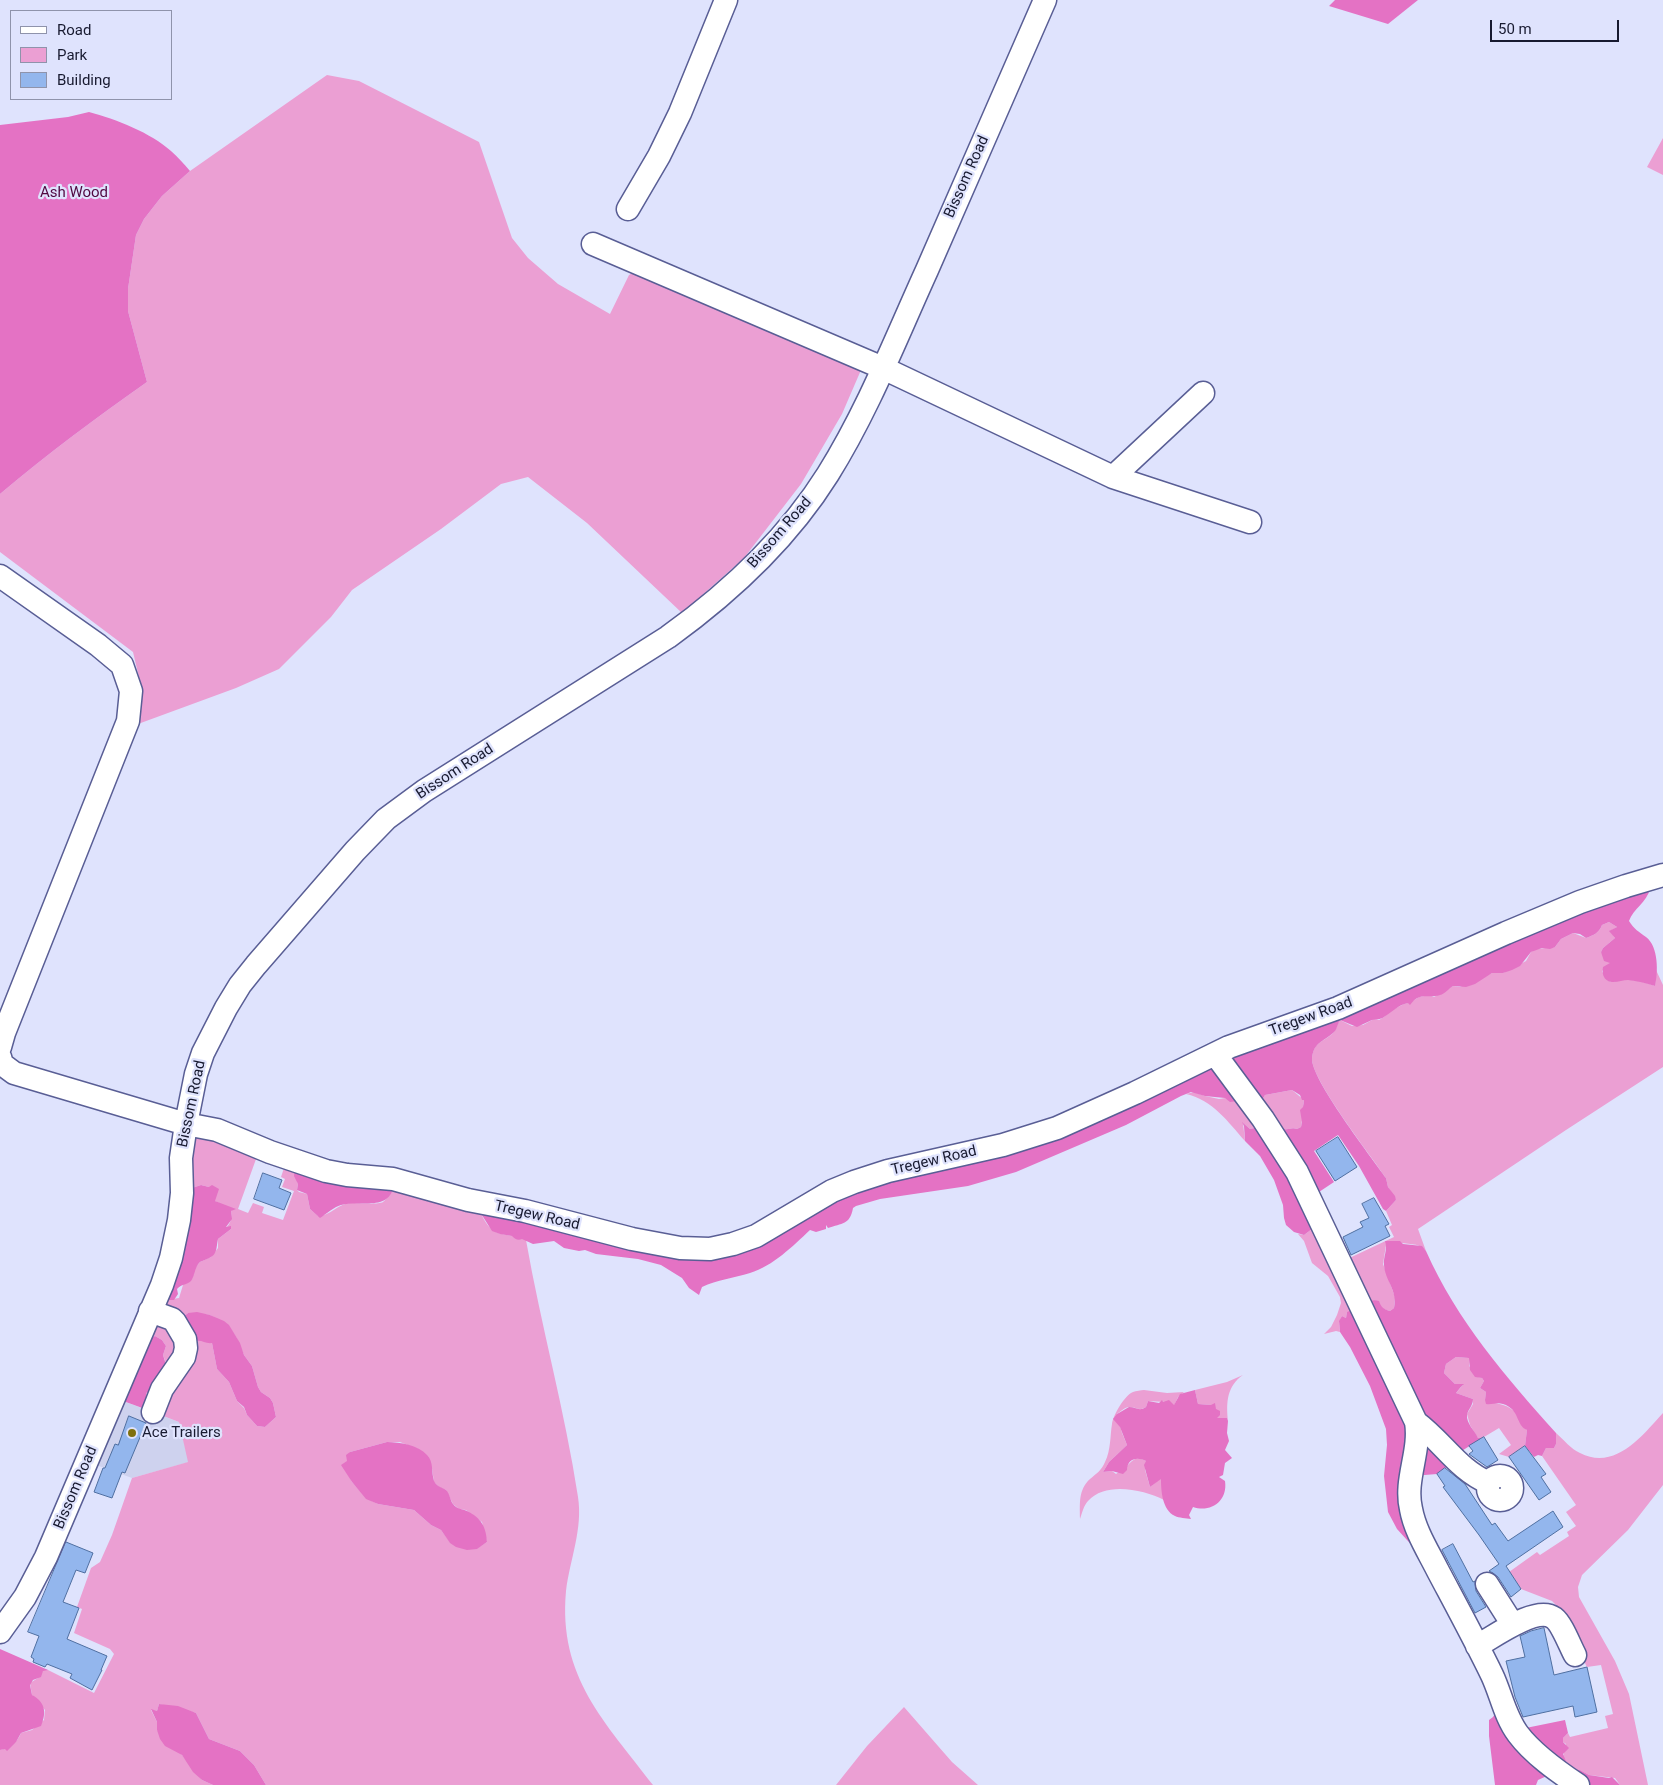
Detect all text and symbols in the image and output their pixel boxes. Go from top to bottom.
legend [10,10,172,100]
scale bar [1493,10,1622,42]
text: 50 m [1498,20,1532,38]
text: Road [57,21,91,39]
text: Park [57,46,87,64]
text: Building [57,71,111,89]
street label: Bissom Road [941,133,993,221]
park label: Ash Wood [40,184,108,202]
street label: Bissom Road [744,494,816,572]
street label: Bissom Road [413,740,497,804]
street label: Tregew Road [1267,994,1355,1040]
street label: Bissom Road [174,1059,210,1149]
street label: Tregew Road [890,1142,978,1180]
street label: Tregew Road [493,1197,581,1235]
place label: Ace Trailers [142,1424,221,1442]
marker: Ace Trailers [126,1427,138,1439]
street label: Bissom Road [50,1444,102,1532]

